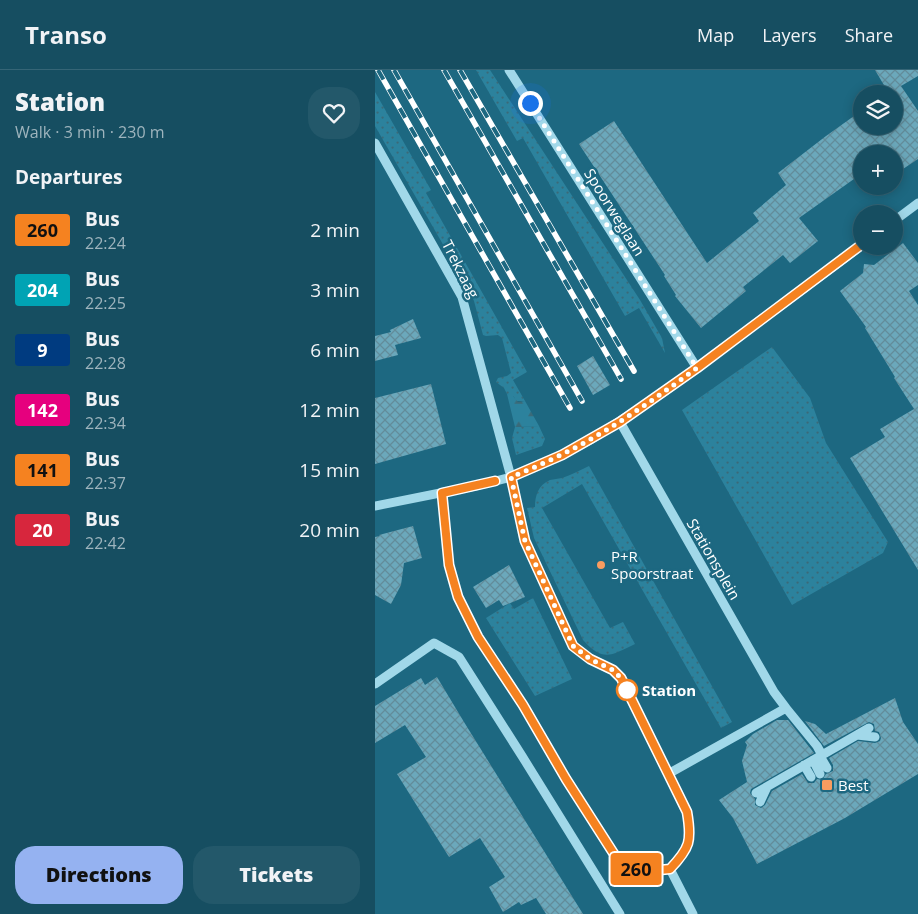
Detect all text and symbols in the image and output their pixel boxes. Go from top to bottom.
text: Transo [25,18,107,51]
text: Map [697,23,734,47]
text: Layers [762,23,817,47]
text: Share [845,23,893,47]
text: Station [15,85,105,118]
map controls [853,85,903,255]
button: layers [853,85,903,135]
button: heart [308,87,360,139]
your location [518,91,543,116]
text: Walk · 3 min · 230 m [15,121,165,143]
button: + [853,145,903,195]
text: Departures [15,164,122,190]
street label: Spoorweglaan [580,165,650,259]
button: − [853,205,903,255]
text: Bus [85,206,120,232]
text: 2 min [310,217,360,243]
text: 260 [27,218,58,242]
text: 22:24 [85,232,126,254]
street label: Trekzaag [438,237,484,301]
text: Bus [85,266,120,292]
text: 3 min [310,277,360,303]
text: 204 [27,278,58,302]
text: 22:25 [85,292,126,314]
text: Bus [85,326,120,352]
text: 6 min [310,337,360,363]
text: 9 [37,338,48,362]
text: 22:28 [85,352,126,374]
text: Bus [85,386,120,412]
text: 12 min [299,397,360,423]
text: 142 [27,398,58,422]
text: 22:34 [85,412,126,434]
text: Bus [85,446,120,472]
text: 15 min [299,457,360,483]
text: 141 [27,458,58,482]
text: 22:37 [85,472,126,494]
text: Bus [85,506,120,532]
street label: Stationsplein [683,515,745,603]
text: 20 min [299,517,360,543]
text: 20 [32,518,53,542]
text: 22:42 [85,532,126,554]
place label: P+R Spoorstraat [611,546,693,583]
marker: P+R Spoorstraat [595,559,607,571]
marker: Station [616,679,638,701]
place label: Station [642,680,696,700]
place label: Best [838,775,869,795]
marker: Best [820,778,834,792]
button: Directions [15,846,183,904]
button: Tickets [193,846,360,904]
line badge: 260 [607,853,665,885]
text: 260 [621,857,651,881]

